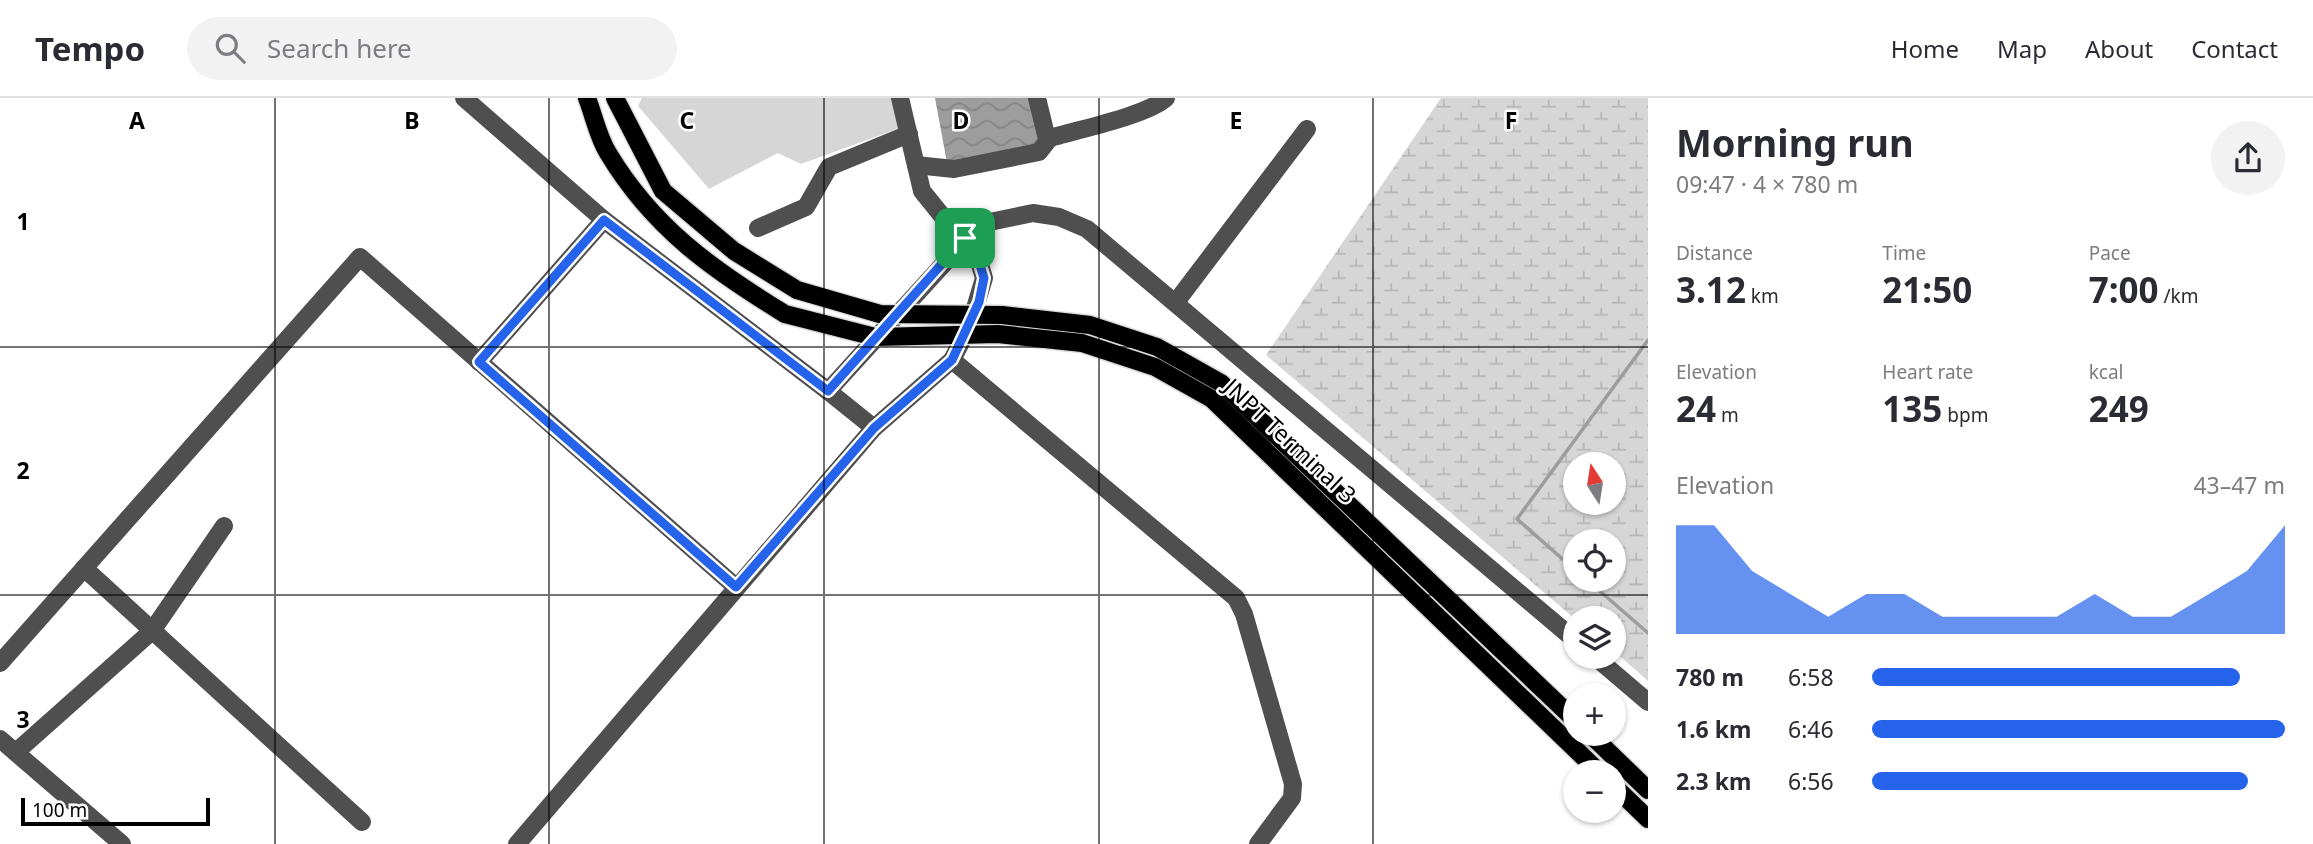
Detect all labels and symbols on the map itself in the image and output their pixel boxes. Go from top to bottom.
text: A [129,104,145,136]
text: B [404,104,420,136]
text: C [680,104,695,136]
text: D [953,104,969,136]
text: E [1230,104,1242,136]
text: F [1505,104,1517,136]
text: 1 [16,205,30,237]
pin [935,208,995,268]
street label: JNPT Terminal 3 [1216,369,1364,510]
north arrow [1563,452,1626,514]
text: 2 [16,454,30,486]
text: 3 [16,703,30,735]
scale bar [21,795,210,827]

